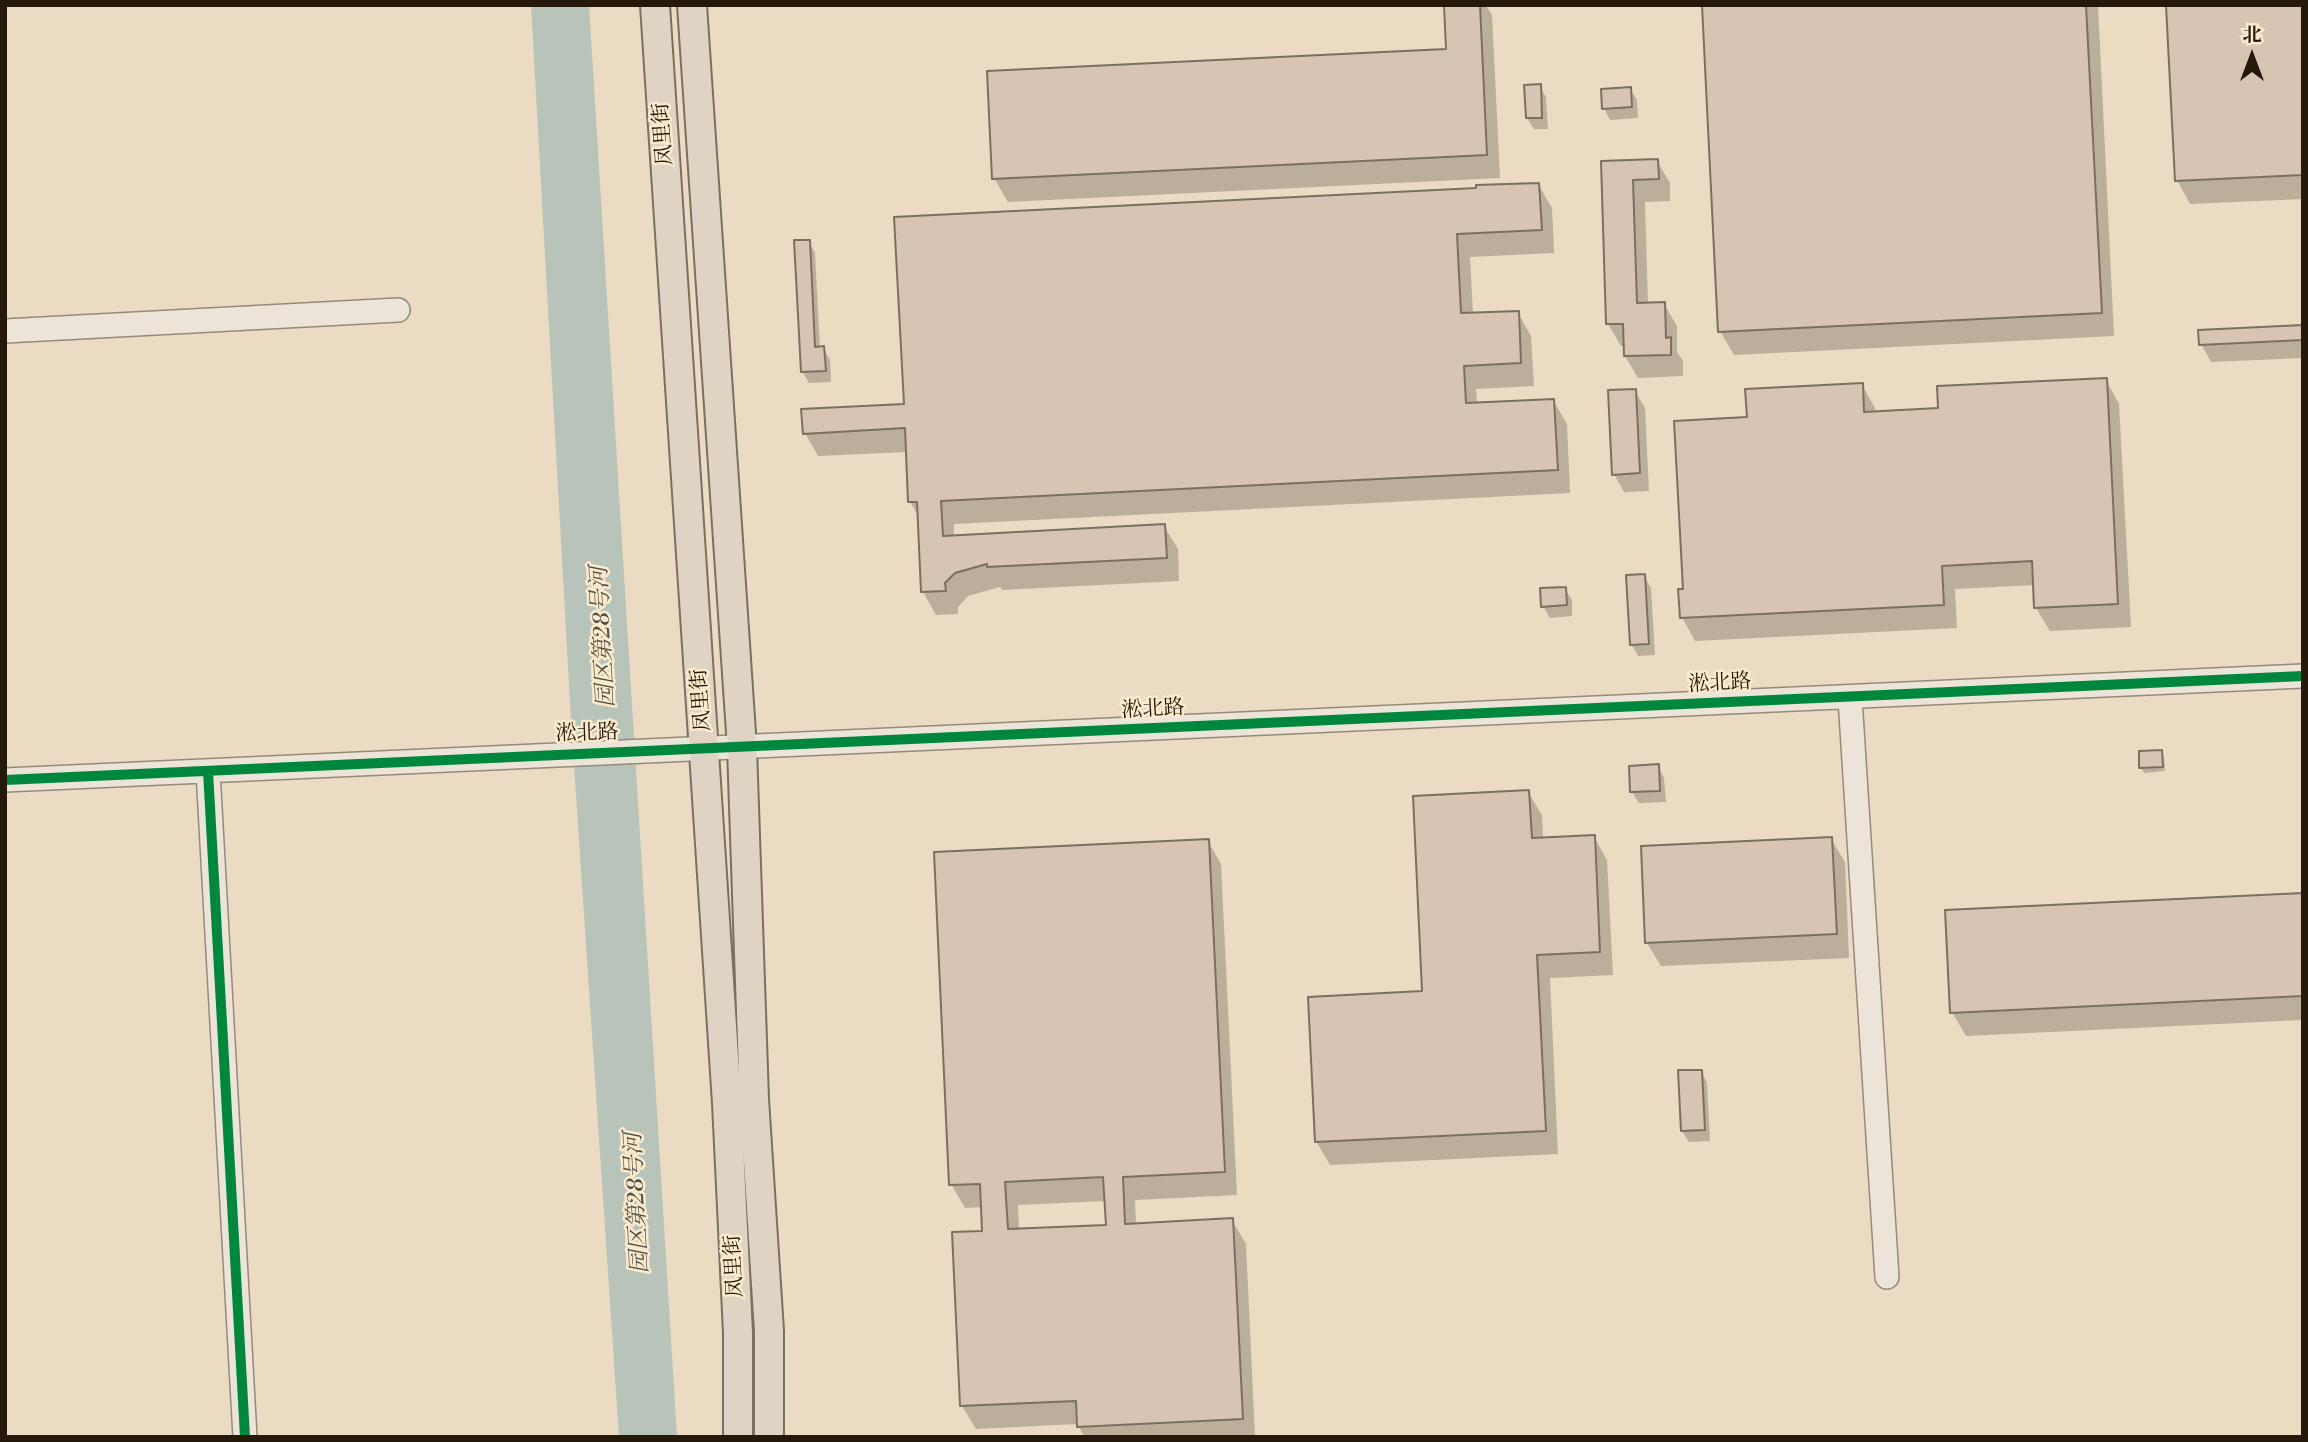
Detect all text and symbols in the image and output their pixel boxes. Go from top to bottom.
north arrow [2217,21,2287,91]
text: 北 [2242,23,2262,47]
street label: 凤里街 [649,102,679,166]
water label: 园区第28号河 [587,566,621,708]
street label: 凤里街 [687,668,717,732]
street label: 淞北路 [1688,670,1752,698]
street label: 淞北路 [1121,696,1185,724]
street label: 淞北路 [555,720,619,748]
water label: 园区第28号河 [621,1132,655,1274]
street label: 凤里街 [721,1234,749,1298]

